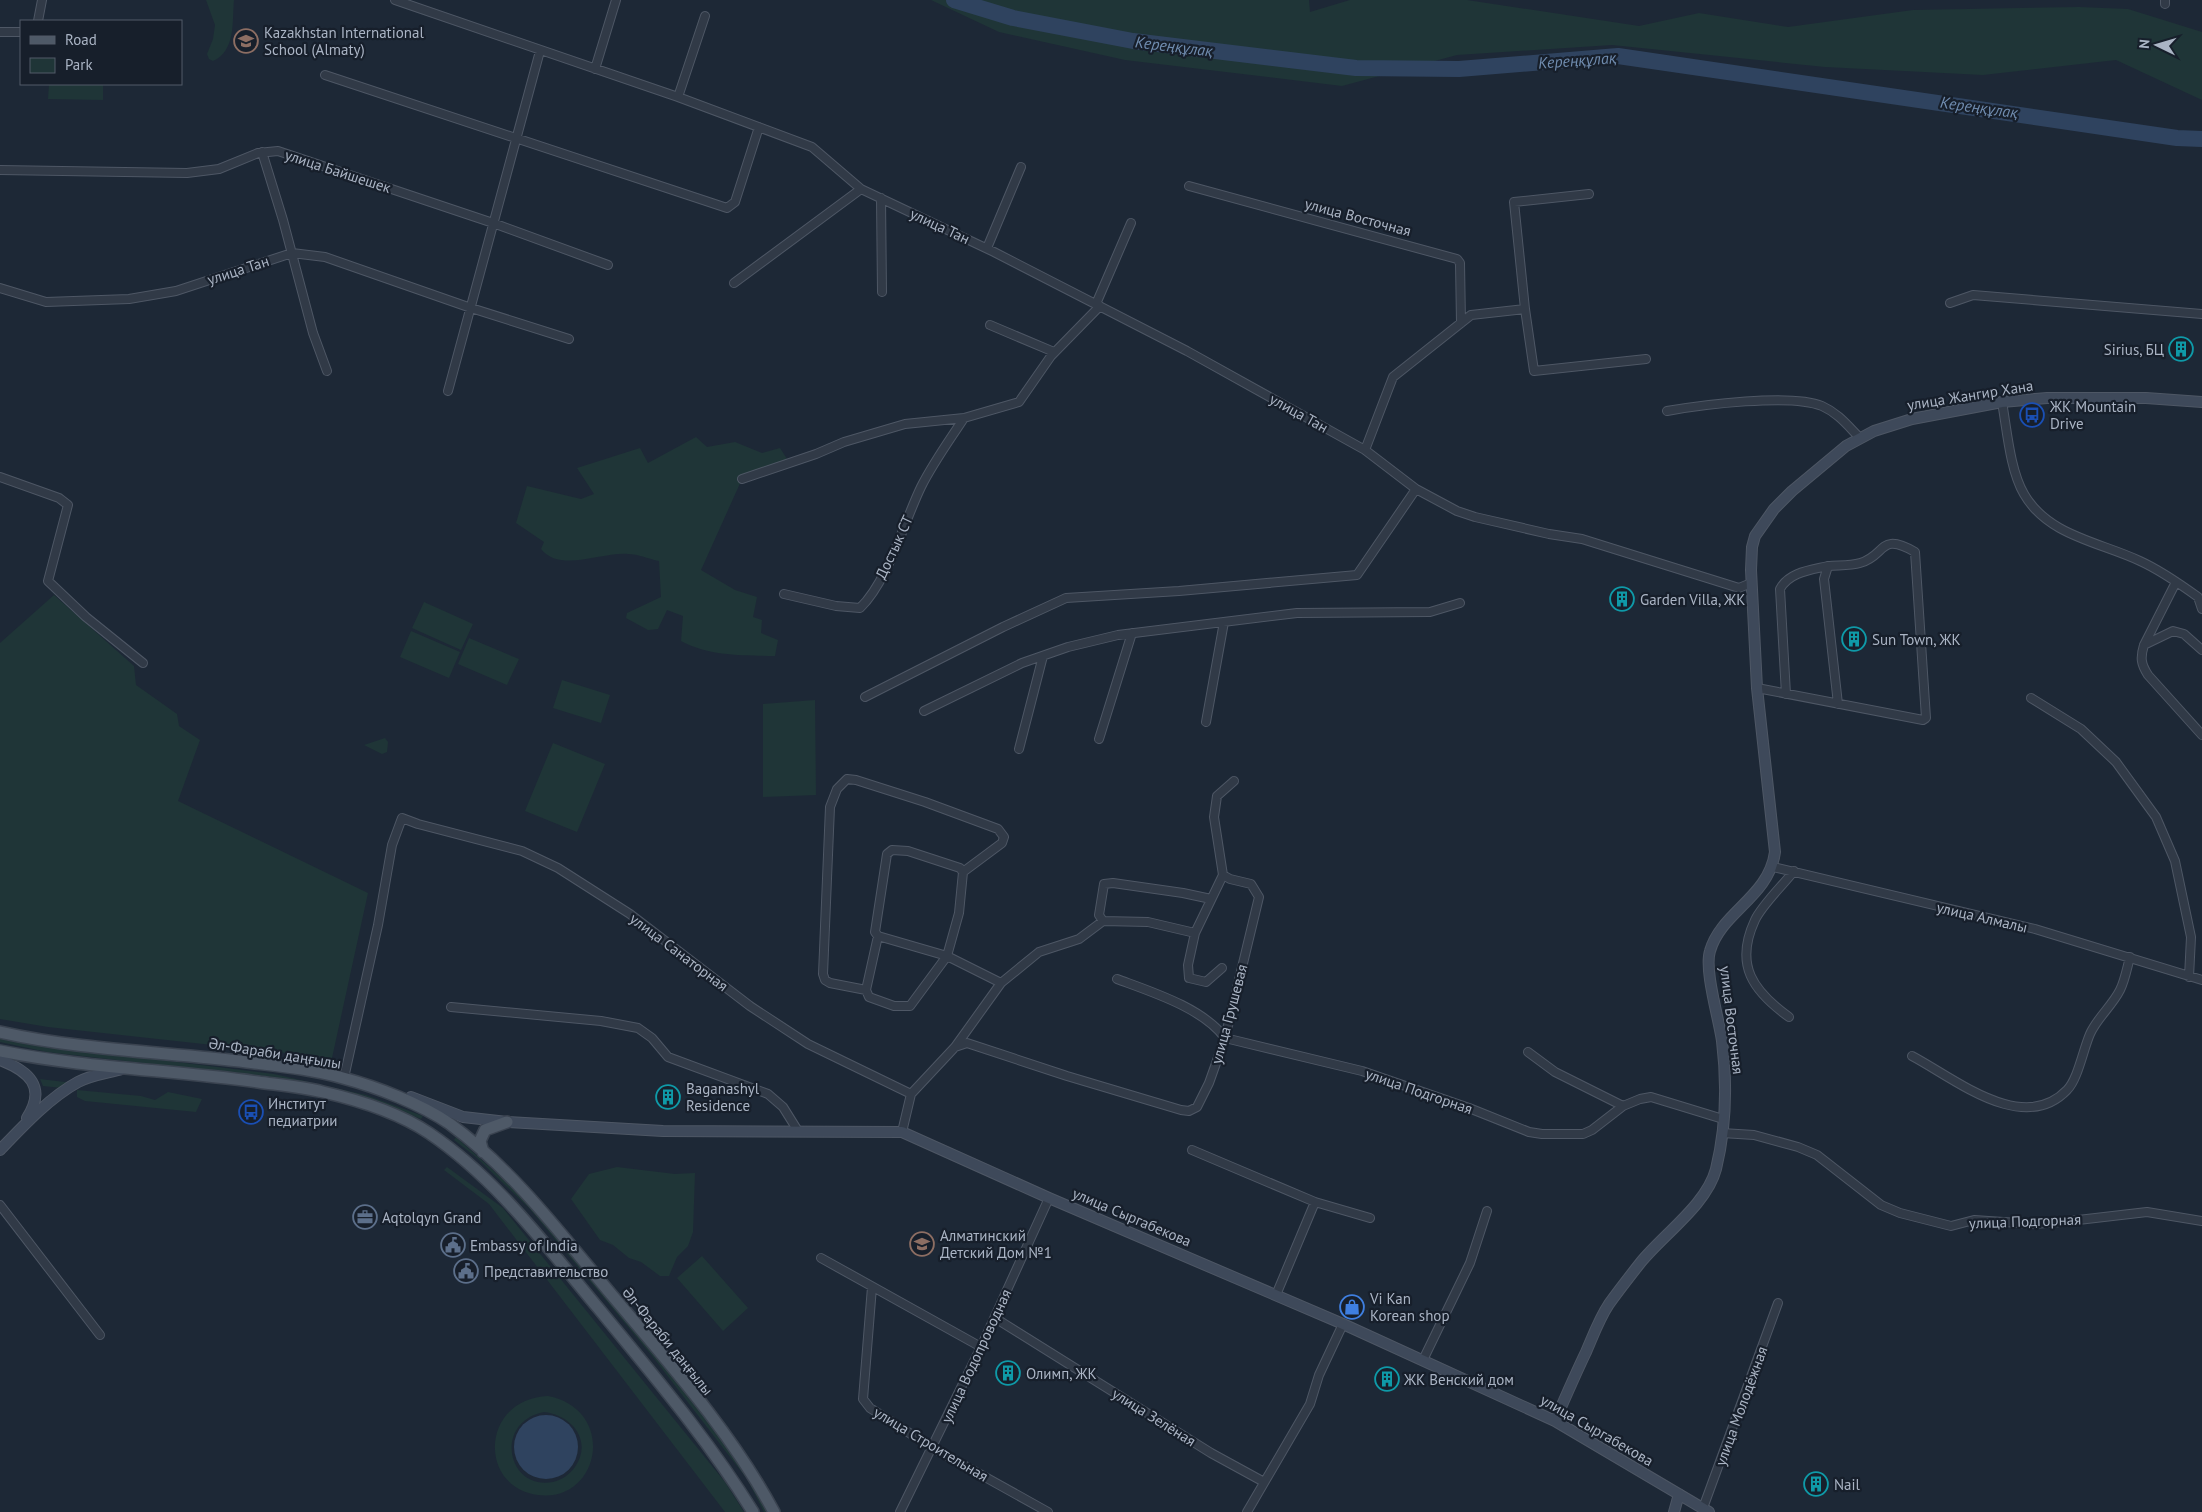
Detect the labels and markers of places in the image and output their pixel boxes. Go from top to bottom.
place label: Kazakhstan International School (Almaty) [264,23,424,59]
school or university icon: Kazakhstan International School (Almaty) [233,28,259,54]
building icon: Sirius, БЦ [2168,336,2194,362]
place label: Sirius, БЦ [2104,340,2164,359]
place label: ЖК Mountain Drive [2049,397,2136,433]
bus stop icon: ЖК Mountain Drive [2019,402,2045,428]
building icon: Garden Villa, ЖК [1609,586,1635,612]
place label: Garden Villa, ЖК [1640,590,1745,609]
building icon: Sun Town, ЖК [1841,626,1867,652]
place label: Sun Town, ЖК [1872,630,1961,649]
place label: Baganashyl Residence [686,1079,760,1115]
building icon: Baganashyl Residence [655,1084,681,1110]
place label: Институт педиатрии [268,1094,338,1130]
bus stop icon: Институт педиатрии [238,1099,264,1125]
office icon: Aqtolqyn Grand [352,1204,378,1230]
place label: Aqtolqyn Grand [382,1208,481,1227]
place label: Алматинский Детский Дом №1 [940,1226,1052,1262]
school or university icon: Алматинский Детский Дом №1 [909,1231,935,1257]
public building icon: Embassy of India [440,1232,466,1258]
place label: Embassy of India [470,1236,578,1255]
public building icon: Представительство [453,1258,479,1284]
place label: Представительство [484,1262,608,1281]
place label: Vi Kan Korean shop [1369,1289,1450,1325]
shop icon: Vi Kan Korean shop [1339,1294,1365,1320]
building icon: Олимп, ЖК [995,1360,1021,1386]
place label: Олимп, ЖК [1026,1364,1097,1383]
building icon: ЖК Венский дом [1374,1366,1400,1392]
place label: ЖК Венский дом [1403,1370,1514,1389]
building icon: Nail [1803,1471,1829,1497]
place label: Nail [1834,1475,1861,1494]

